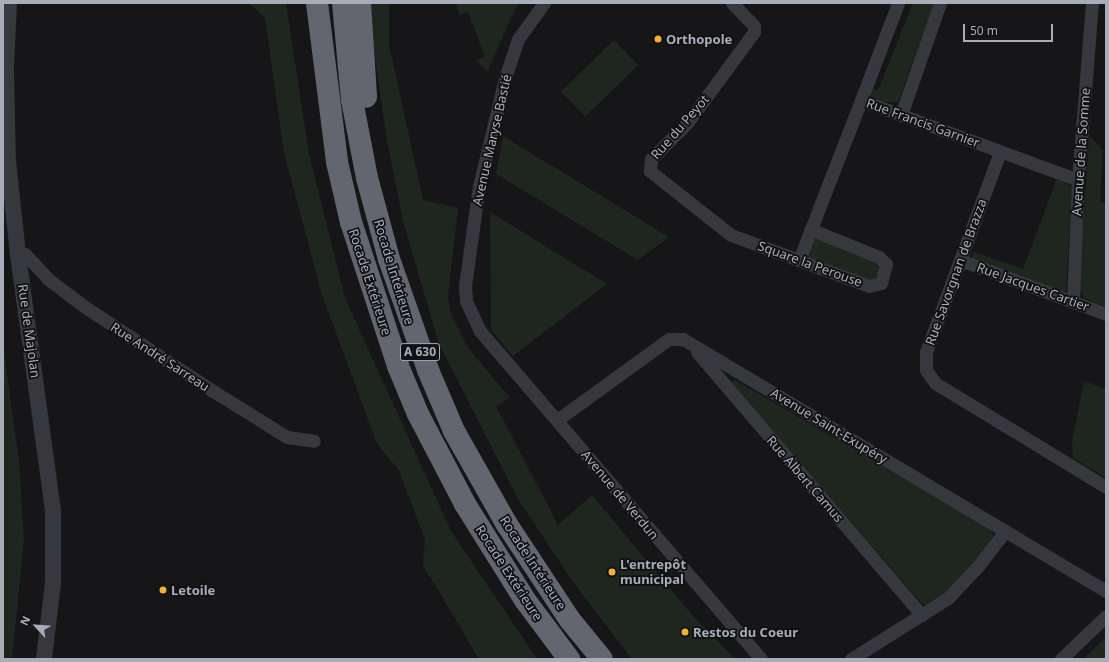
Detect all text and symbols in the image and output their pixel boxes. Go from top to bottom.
scale bar [965,16,1055,42]
text: 50 m [970,22,998,39]
place label: Orthopole [666,31,732,47]
marker: Orthopole [653,34,663,44]
street label: Avenue Maryse Bastié [469,73,515,207]
street label: Avenue de la Somme [1069,87,1093,217]
street label: Rue du Peyot [648,92,712,162]
street label: Rue Francis Garnier [864,95,982,151]
street label: Rue Savorgnan de Brazza [922,197,990,347]
street label: Rocade Intérieure [371,218,417,326]
street label: Rocade Extérieure [345,227,395,337]
street label: Square la Perouse [756,238,864,290]
street label: Rue Jacques Cartier [975,259,1091,315]
street label: Rue de Majolan [15,283,43,379]
street label: Rue André Sarreau [108,319,212,395]
road number: A 630 [399,342,441,362]
street label: Avenue Saint-Exupéry [768,385,890,467]
street label: Rue Albert Camus [763,433,847,525]
street label: Avenue de Verdun [578,447,662,543]
street label: Rocade Intérieure [497,513,569,613]
street label: Rocade Extérieure [472,522,546,624]
place label: L'entrepôt municipal [620,557,686,588]
marker: L'entrepôt municipal [607,567,617,577]
place label: Letoile [171,582,215,598]
marker: Letoile [158,585,168,595]
north arrow [16,606,56,646]
text: N [16,613,33,628]
place label: Restos du Coeur [693,624,798,640]
marker: Restos du Coeur [680,627,690,637]

